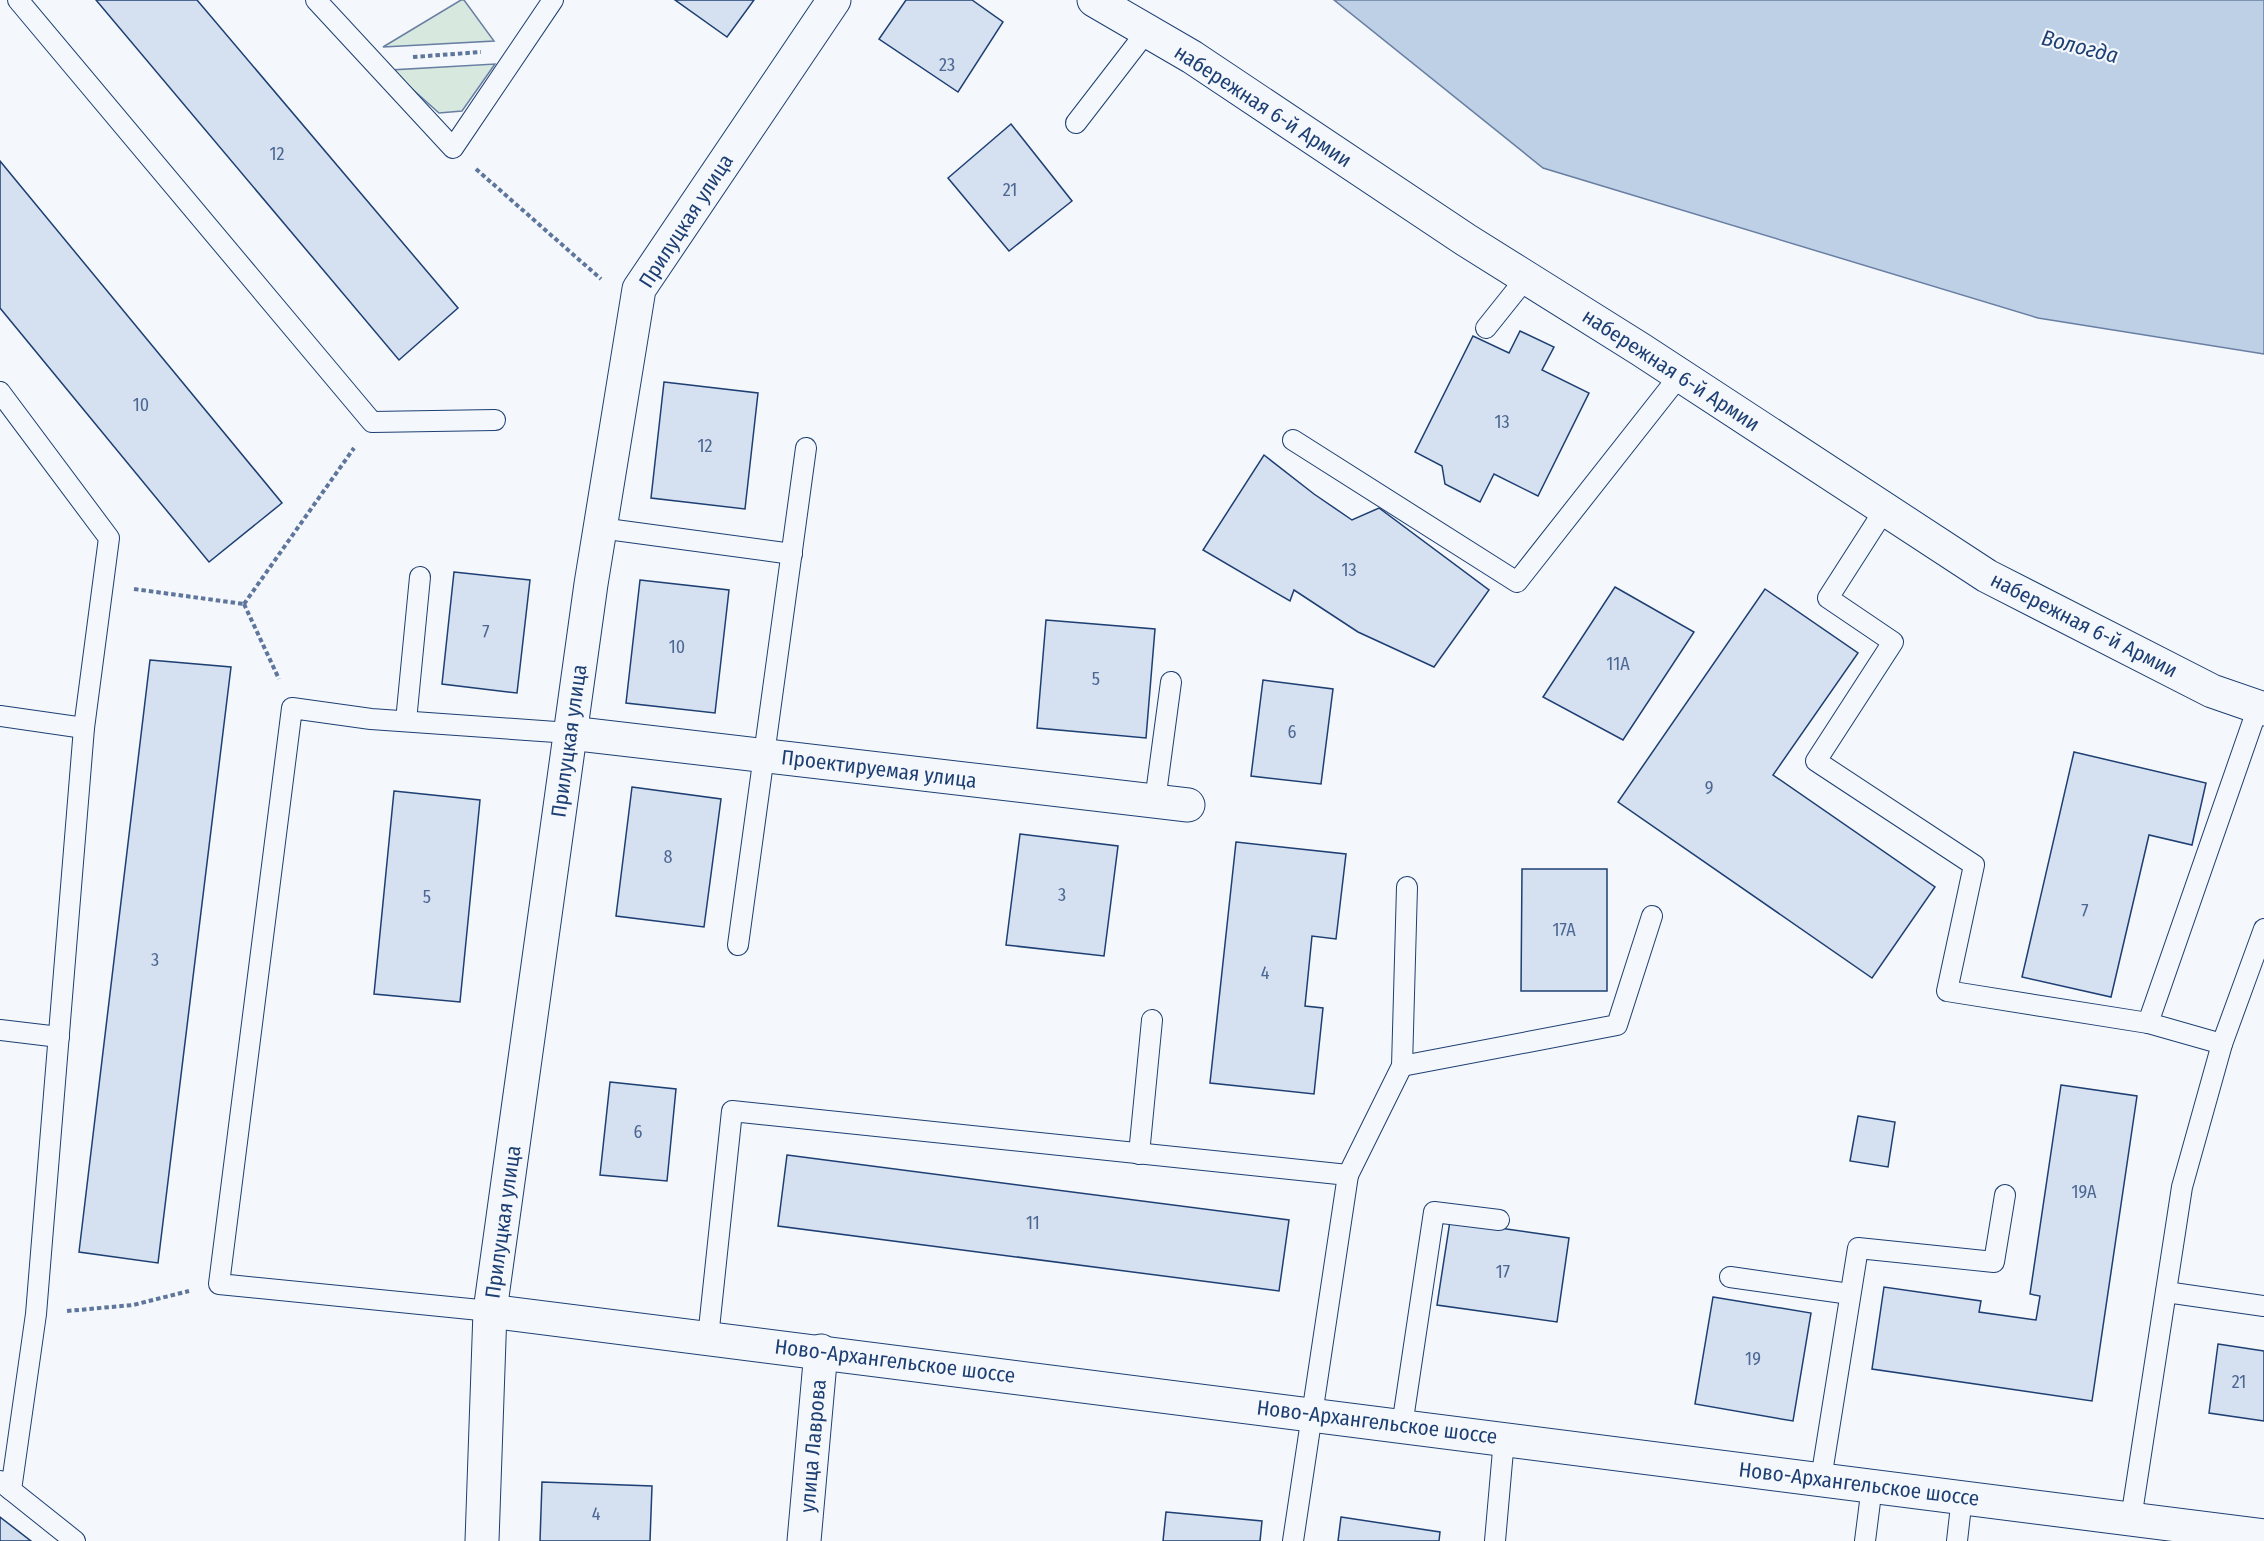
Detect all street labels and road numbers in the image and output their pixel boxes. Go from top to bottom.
street label: набережная 6-й Армии [1169,39,1357,173]
street label: Прилуцкая улица [633,149,739,293]
street label: набережная 6-й Армии [1577,303,1765,437]
street label: набережная 6-й Армии [1986,567,2182,683]
street label: Прилуцкая улица [545,663,593,819]
street label: Проектируемая улица [780,744,978,794]
street label: Прилуцкая улица [479,1144,527,1300]
street label: Ново-Архангельское шоссе [773,1333,1017,1389]
street label: улица Лаврова [794,1378,832,1514]
street label: Ново-Архангельское шоссе [1255,1394,1499,1450]
street label: Ново-Архангельское шоссе [1737,1456,1981,1512]

